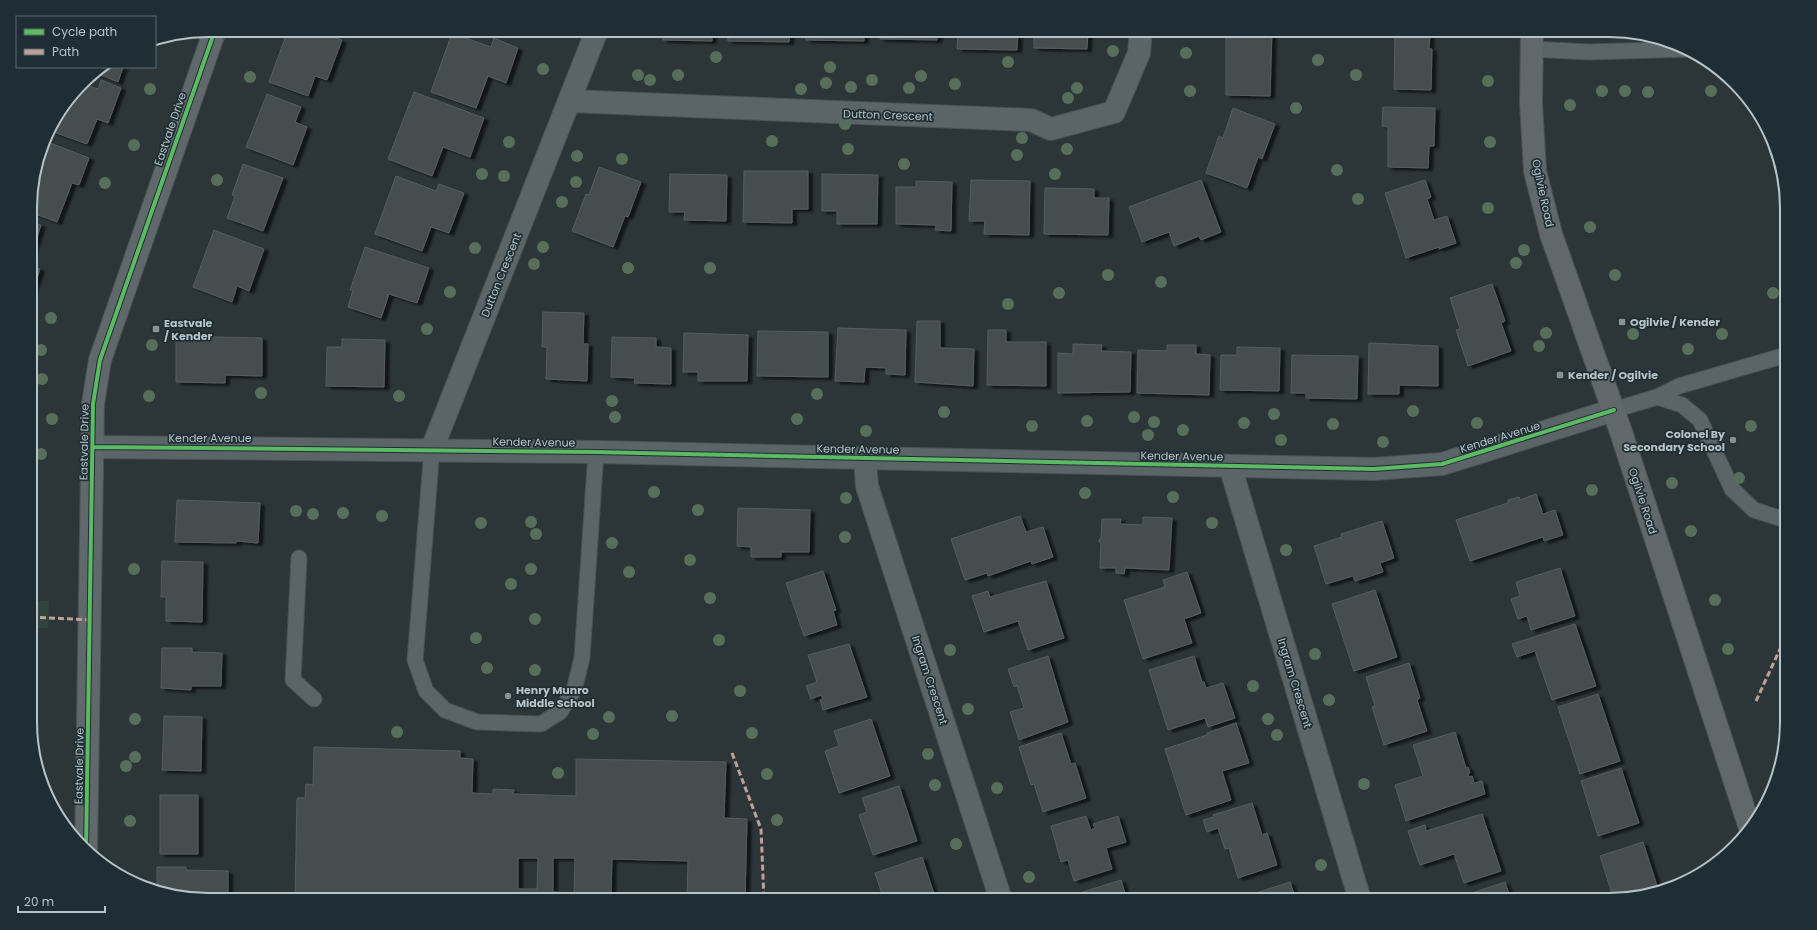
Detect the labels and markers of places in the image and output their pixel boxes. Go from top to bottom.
place label: Ogilvie / Kender [1630,314,1720,330]
place label: Eastvale / Kender [164,315,213,344]
marker: Ogilvie / Kender [1617,317,1627,327]
marker: Eastvale / Kender [151,324,161,334]
place label: Kender / Ogilvie [1568,367,1658,383]
marker: Kender / Ogilvie [1555,370,1565,380]
place label: Colonel By Secondary School [1623,426,1725,455]
marker: Colonel By Secondary School [1728,435,1738,445]
place label: Henry Munro Middle School [516,682,595,711]
marker: Henry Munro Middle School [503,691,513,701]

